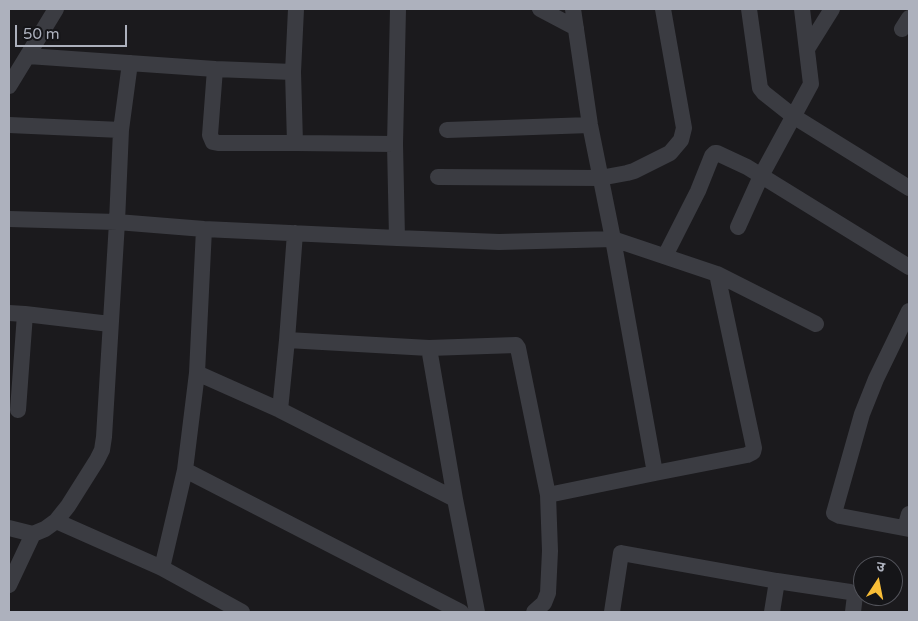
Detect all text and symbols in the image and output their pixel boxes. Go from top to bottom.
scale bar [18,15,130,47]
text: 50 m [23,25,60,43]
north arrow [853,556,903,606]
text: उ [875,558,886,576]

